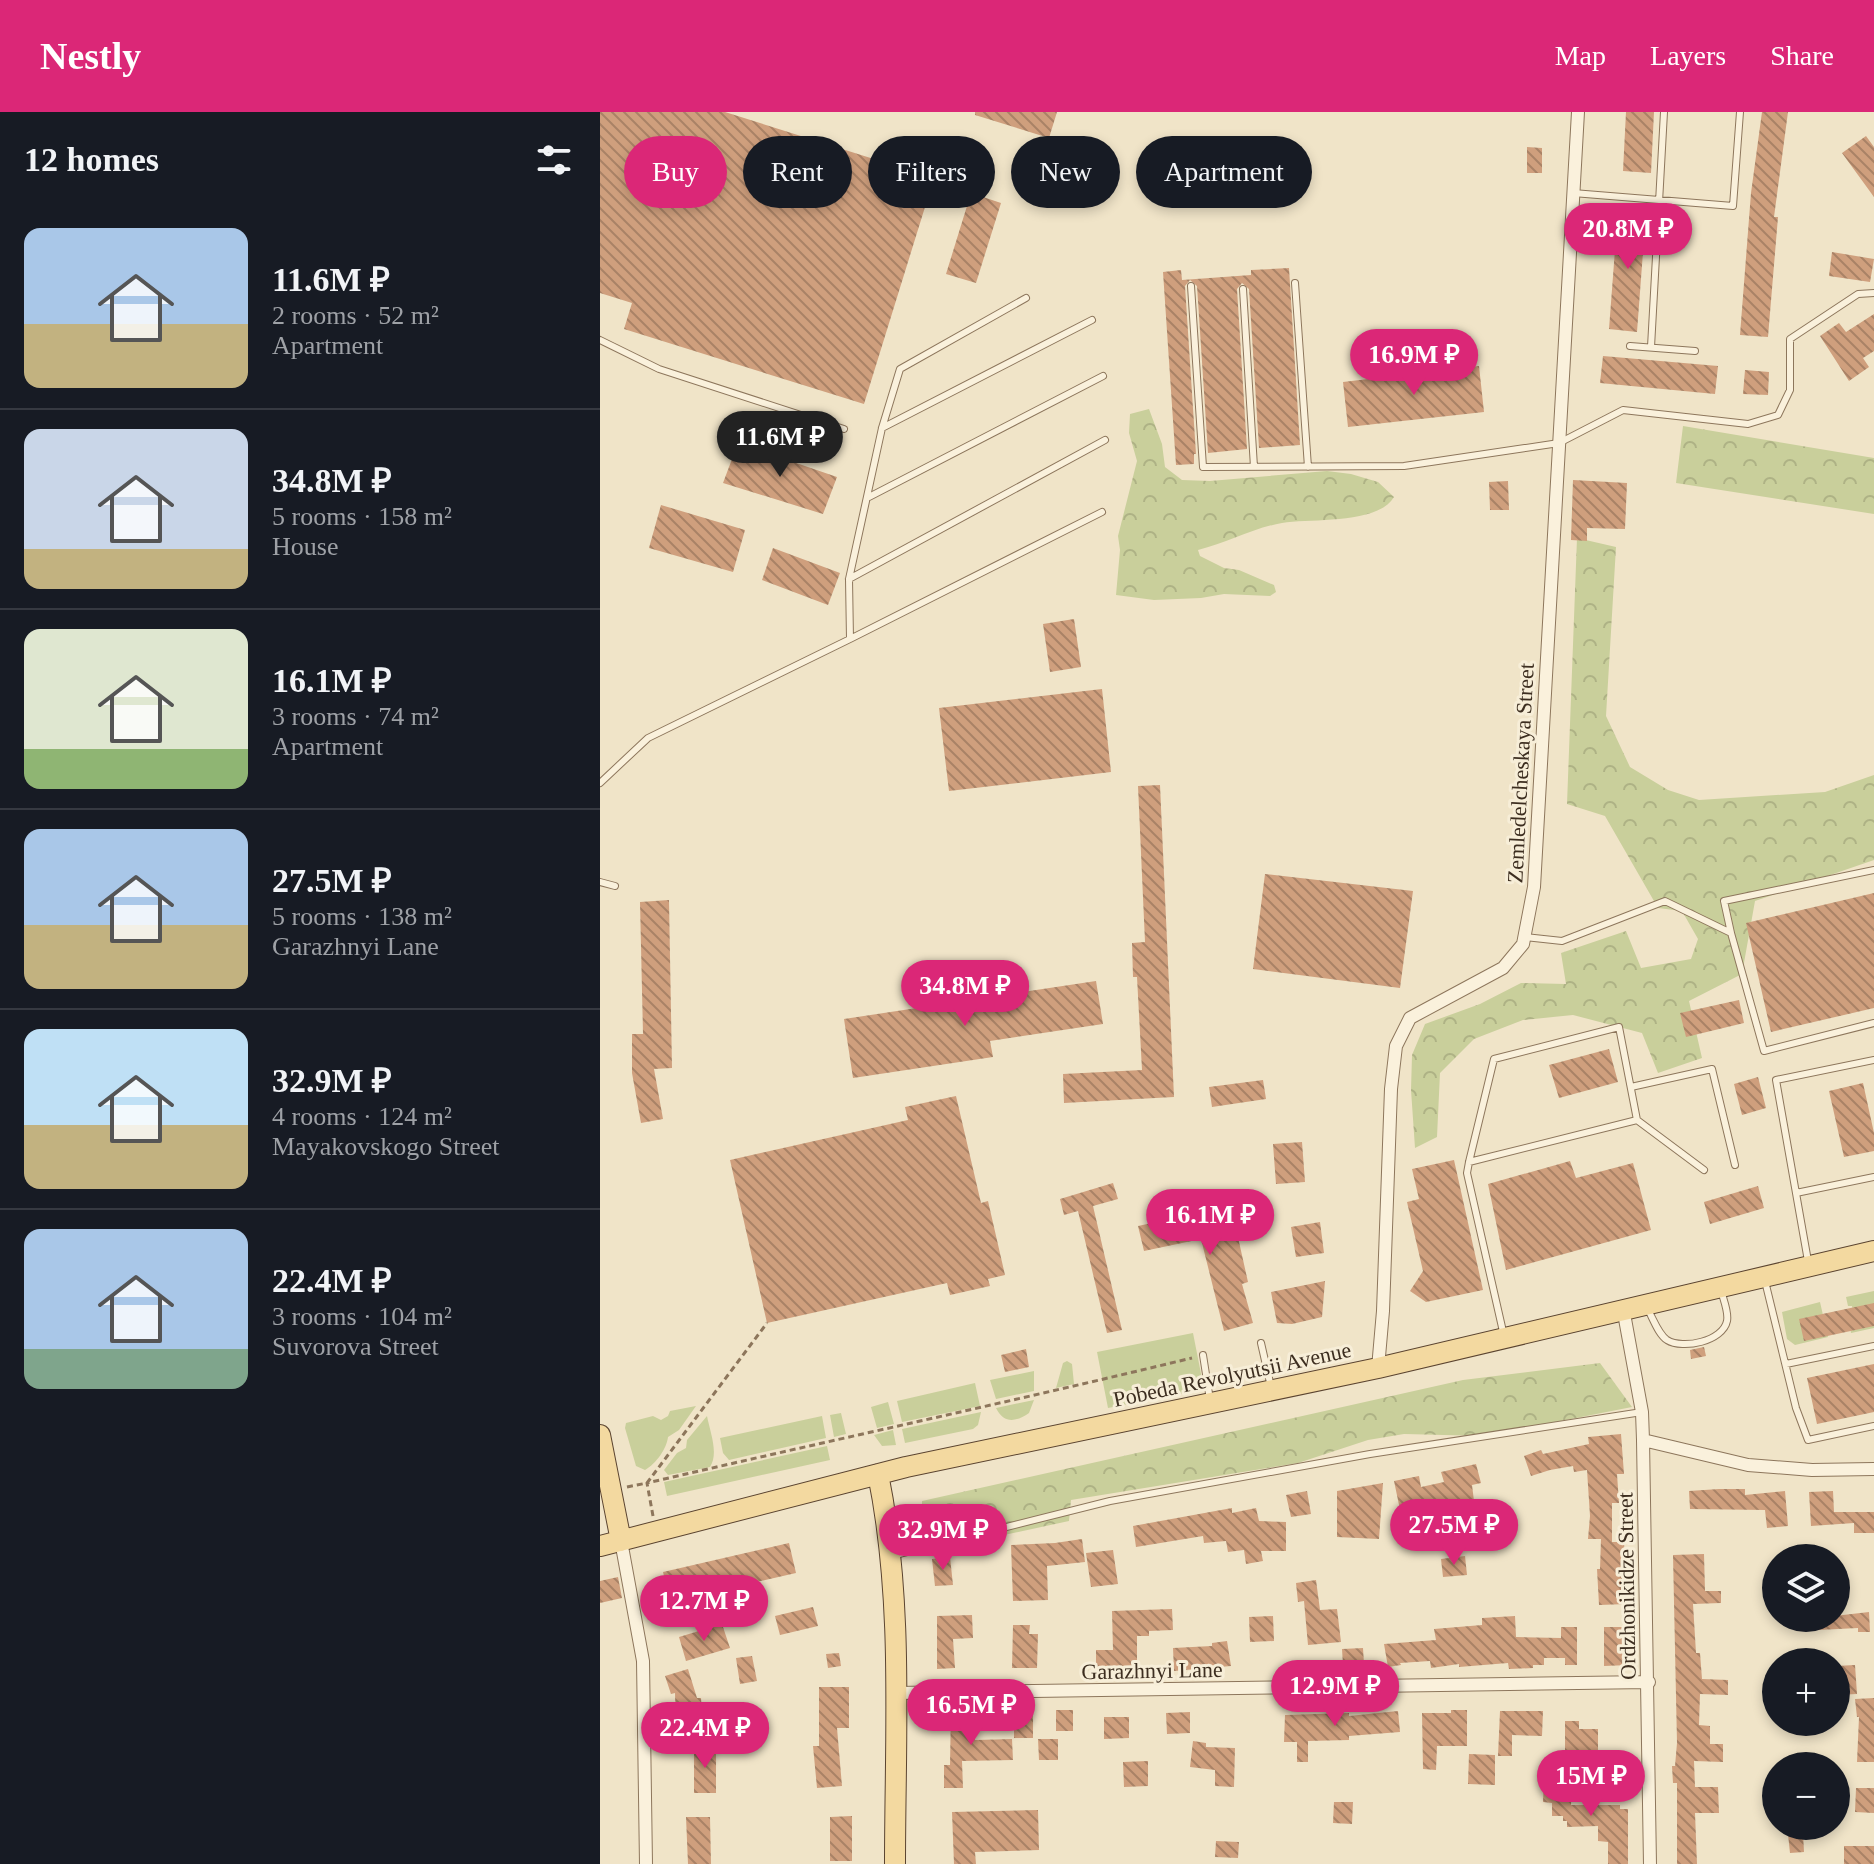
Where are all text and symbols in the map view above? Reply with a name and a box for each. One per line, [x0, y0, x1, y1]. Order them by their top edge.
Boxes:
text: Nestly [40, 35, 141, 77]
text: Map [1555, 40, 1606, 71]
text: Layers [1650, 40, 1726, 71]
text: Share [1770, 40, 1834, 71]
chip: Buy [624, 136, 727, 208]
chip: Rent [743, 136, 852, 208]
chip: Filters [868, 136, 995, 208]
chip: New [1011, 136, 1120, 208]
chip: Apartment [1136, 136, 1312, 208]
icon: filters [532, 138, 576, 182]
text: 12 homes [24, 141, 159, 178]
pin: 20.8M ₽ [1554, 203, 1702, 271]
text: 20.8M ₽ [1582, 214, 1674, 243]
icon: home [88, 260, 184, 356]
text: 11.6M ₽ [272, 261, 390, 298]
text: 2 rooms · 52 m² [272, 301, 439, 330]
pin: 16.9M ₽ [1340, 329, 1488, 397]
text: Apartment [272, 331, 383, 360]
text: 16.9M ₽ [1368, 340, 1460, 369]
pin: 11.6M ₽ [706, 411, 854, 479]
text: 11.6M ₽ [735, 422, 825, 451]
icon: home [88, 461, 184, 557]
text: 34.8M ₽ [272, 462, 392, 499]
text: 5 rooms · 158 m² [272, 502, 452, 531]
text: House [272, 532, 338, 561]
icon: home [88, 661, 184, 757]
text: 16.1M ₽ [272, 662, 392, 699]
street label: Zemledelcheskaya Street [1502, 662, 1539, 884]
text: 3 rooms · 74 m² [272, 702, 439, 731]
text: Apartment [272, 732, 383, 761]
icon: home [88, 861, 184, 957]
text: 27.5M ₽ [272, 862, 392, 899]
text: 5 rooms · 138 m² [272, 902, 452, 931]
text: Garazhnyi Lane [272, 932, 439, 961]
pin: 34.8M ₽ [891, 960, 1039, 1028]
text: 34.8M ₽ [919, 971, 1011, 1000]
icon: home [88, 1061, 184, 1157]
text: 32.9M ₽ [272, 1062, 392, 1099]
text: 4 rooms · 124 m² [272, 1102, 452, 1131]
text: Mayakovskogo Street [272, 1132, 499, 1161]
pin: 16.1M ₽ [1136, 1189, 1284, 1257]
text: 16.1M ₽ [1164, 1200, 1256, 1229]
icon: home [88, 1261, 184, 1357]
text: 22.4M ₽ [272, 1262, 392, 1299]
text: 3 rooms · 104 m² [272, 1302, 452, 1331]
text: Suvorova Street [272, 1332, 439, 1361]
street label: Pobeda Revolyutsii Avenue [1111, 1337, 1353, 1412]
street label: Ordzhonikidze Street [1612, 1492, 1641, 1680]
pin: 27.5M ₽ [1380, 1499, 1528, 1567]
pin: 32.9M ₽ [869, 1504, 1017, 1572]
text: 27.5M ₽ [1408, 1510, 1500, 1539]
text: 32.9M ₽ [897, 1515, 989, 1544]
map controls [1762, 1544, 1850, 1840]
button: layers [1762, 1544, 1850, 1632]
pin: 12.7M ₽ [630, 1575, 778, 1643]
text: 12.7M ₽ [658, 1586, 750, 1615]
button: + [1762, 1648, 1850, 1736]
street label: Garazhnyi Lane [1081, 1657, 1223, 1684]
pin: 12.9M ₽ [1261, 1660, 1409, 1728]
text: 12.9M ₽ [1289, 1671, 1381, 1700]
pin: 16.5M ₽ [897, 1679, 1045, 1747]
text: 16.5M ₽ [925, 1690, 1017, 1719]
pin: 22.4M ₽ [631, 1702, 779, 1770]
text: 22.4M ₽ [659, 1713, 751, 1742]
pin: 15M ₽ [1535, 1750, 1647, 1818]
button: − [1762, 1752, 1850, 1840]
text: 15M ₽ [1555, 1761, 1627, 1790]

